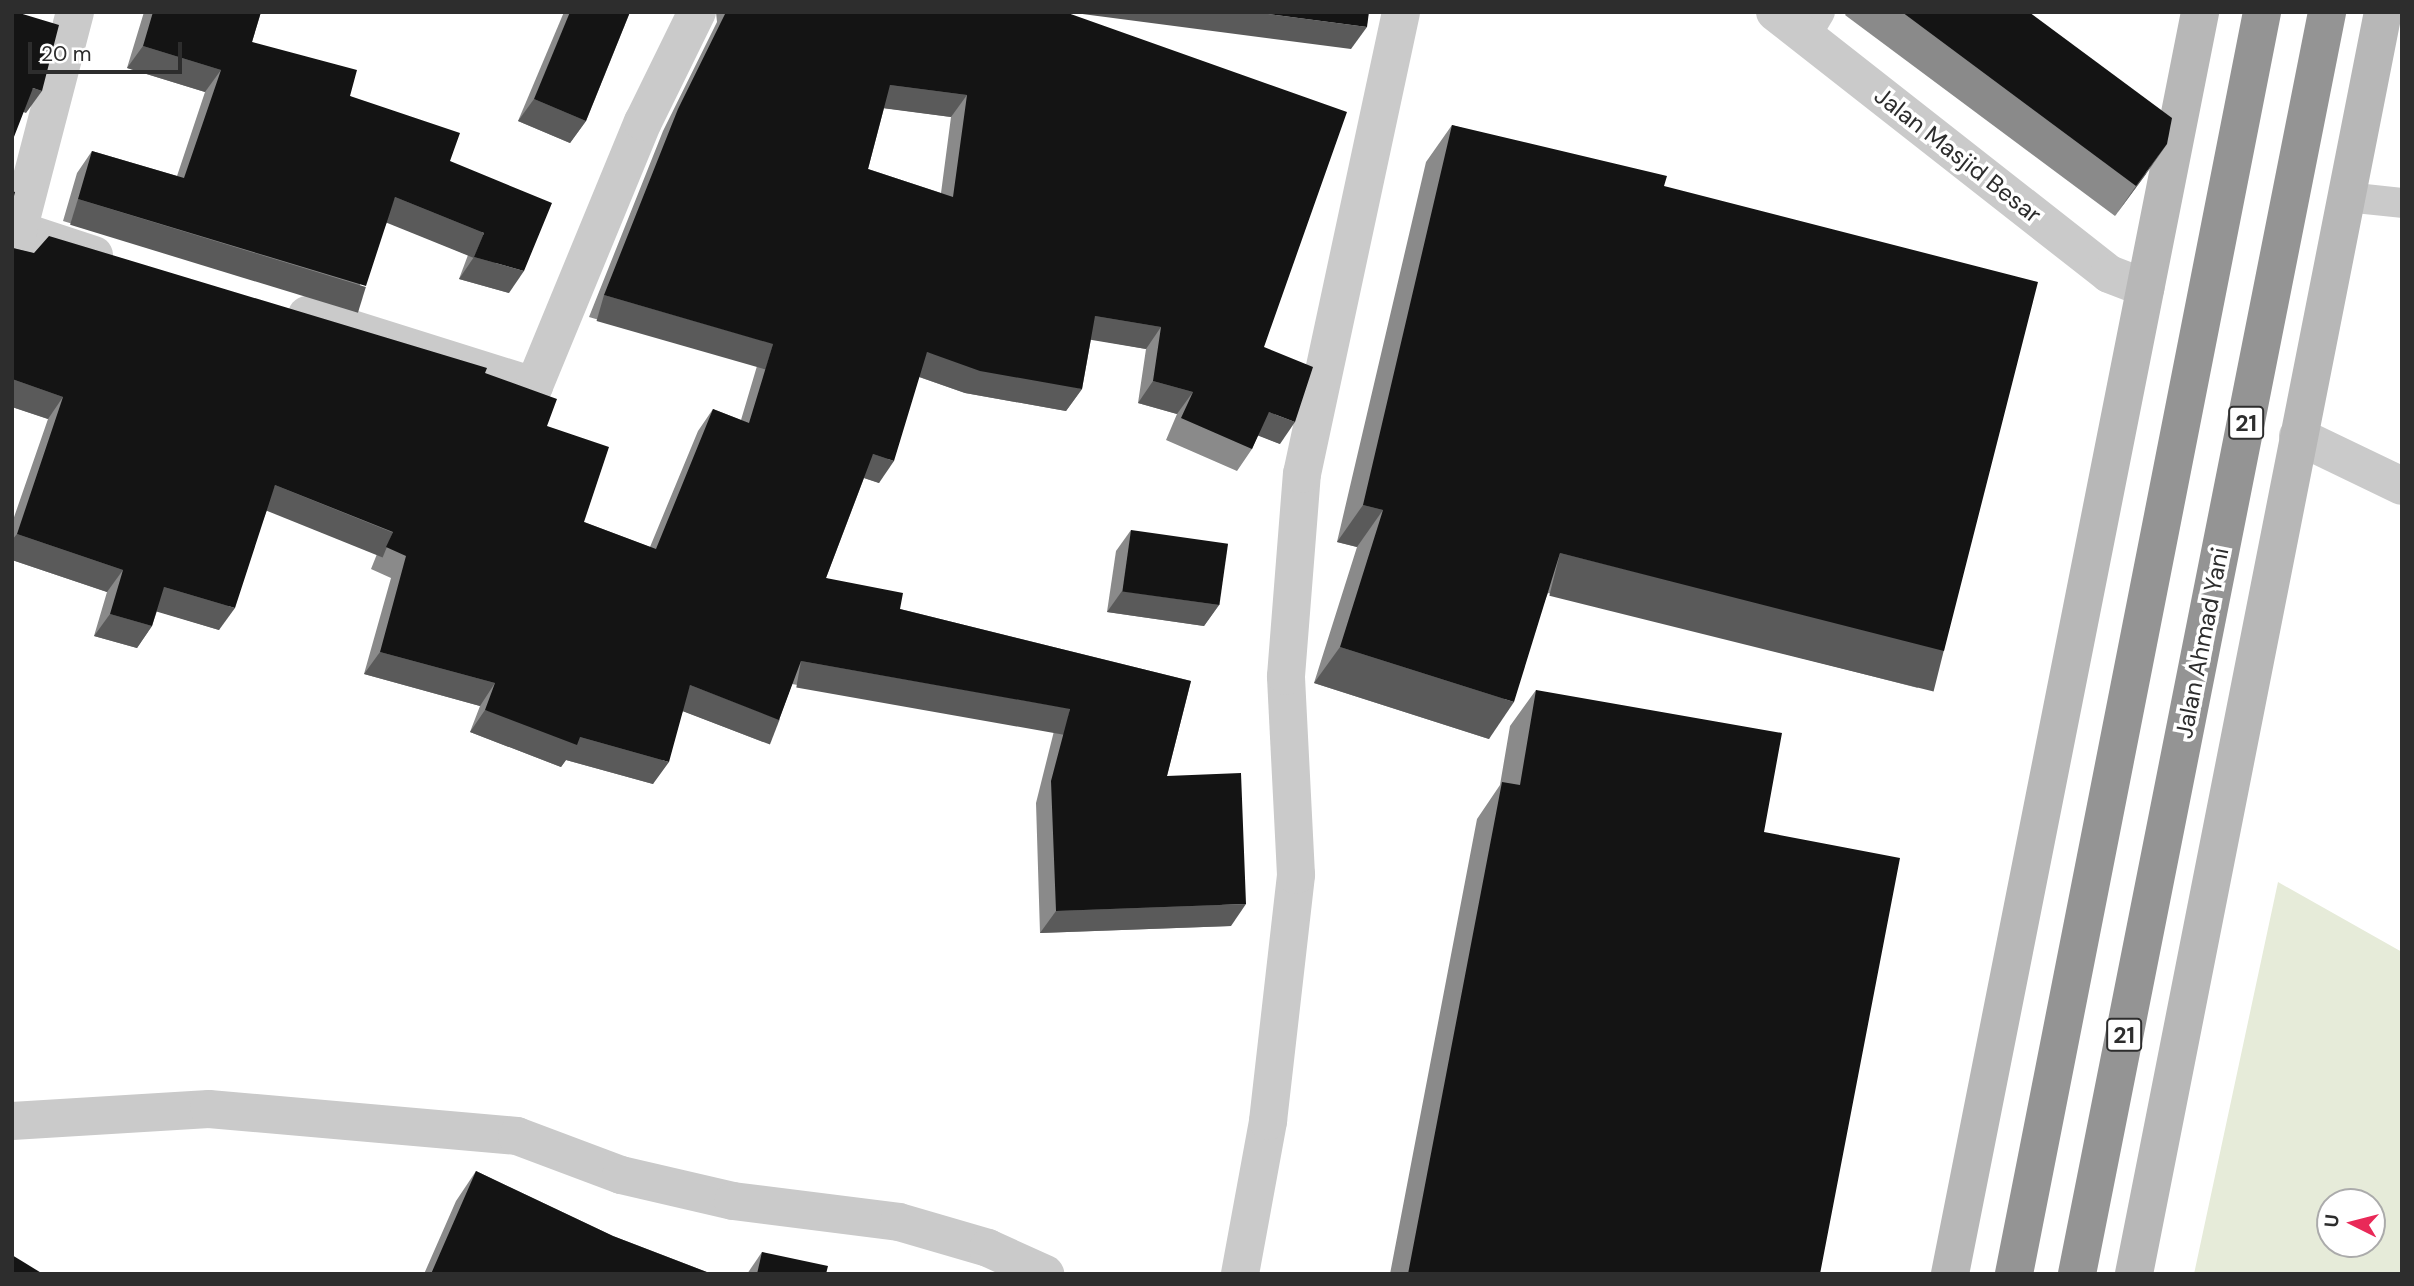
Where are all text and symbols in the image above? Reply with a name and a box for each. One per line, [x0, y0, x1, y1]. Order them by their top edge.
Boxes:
scale bar [32, 28, 186, 72]
text: 20 m [41, 40, 92, 68]
street label: Jalan Masjid Besar [1869, 81, 2047, 229]
road number: 21 [2227, 404, 2265, 442]
street label: Jalan Ahmad Yani [2169, 545, 2235, 741]
road number: 21 [2105, 1016, 2143, 1054]
north arrow [2316, 1188, 2386, 1258]
text: U [2318, 1213, 2345, 1229]

